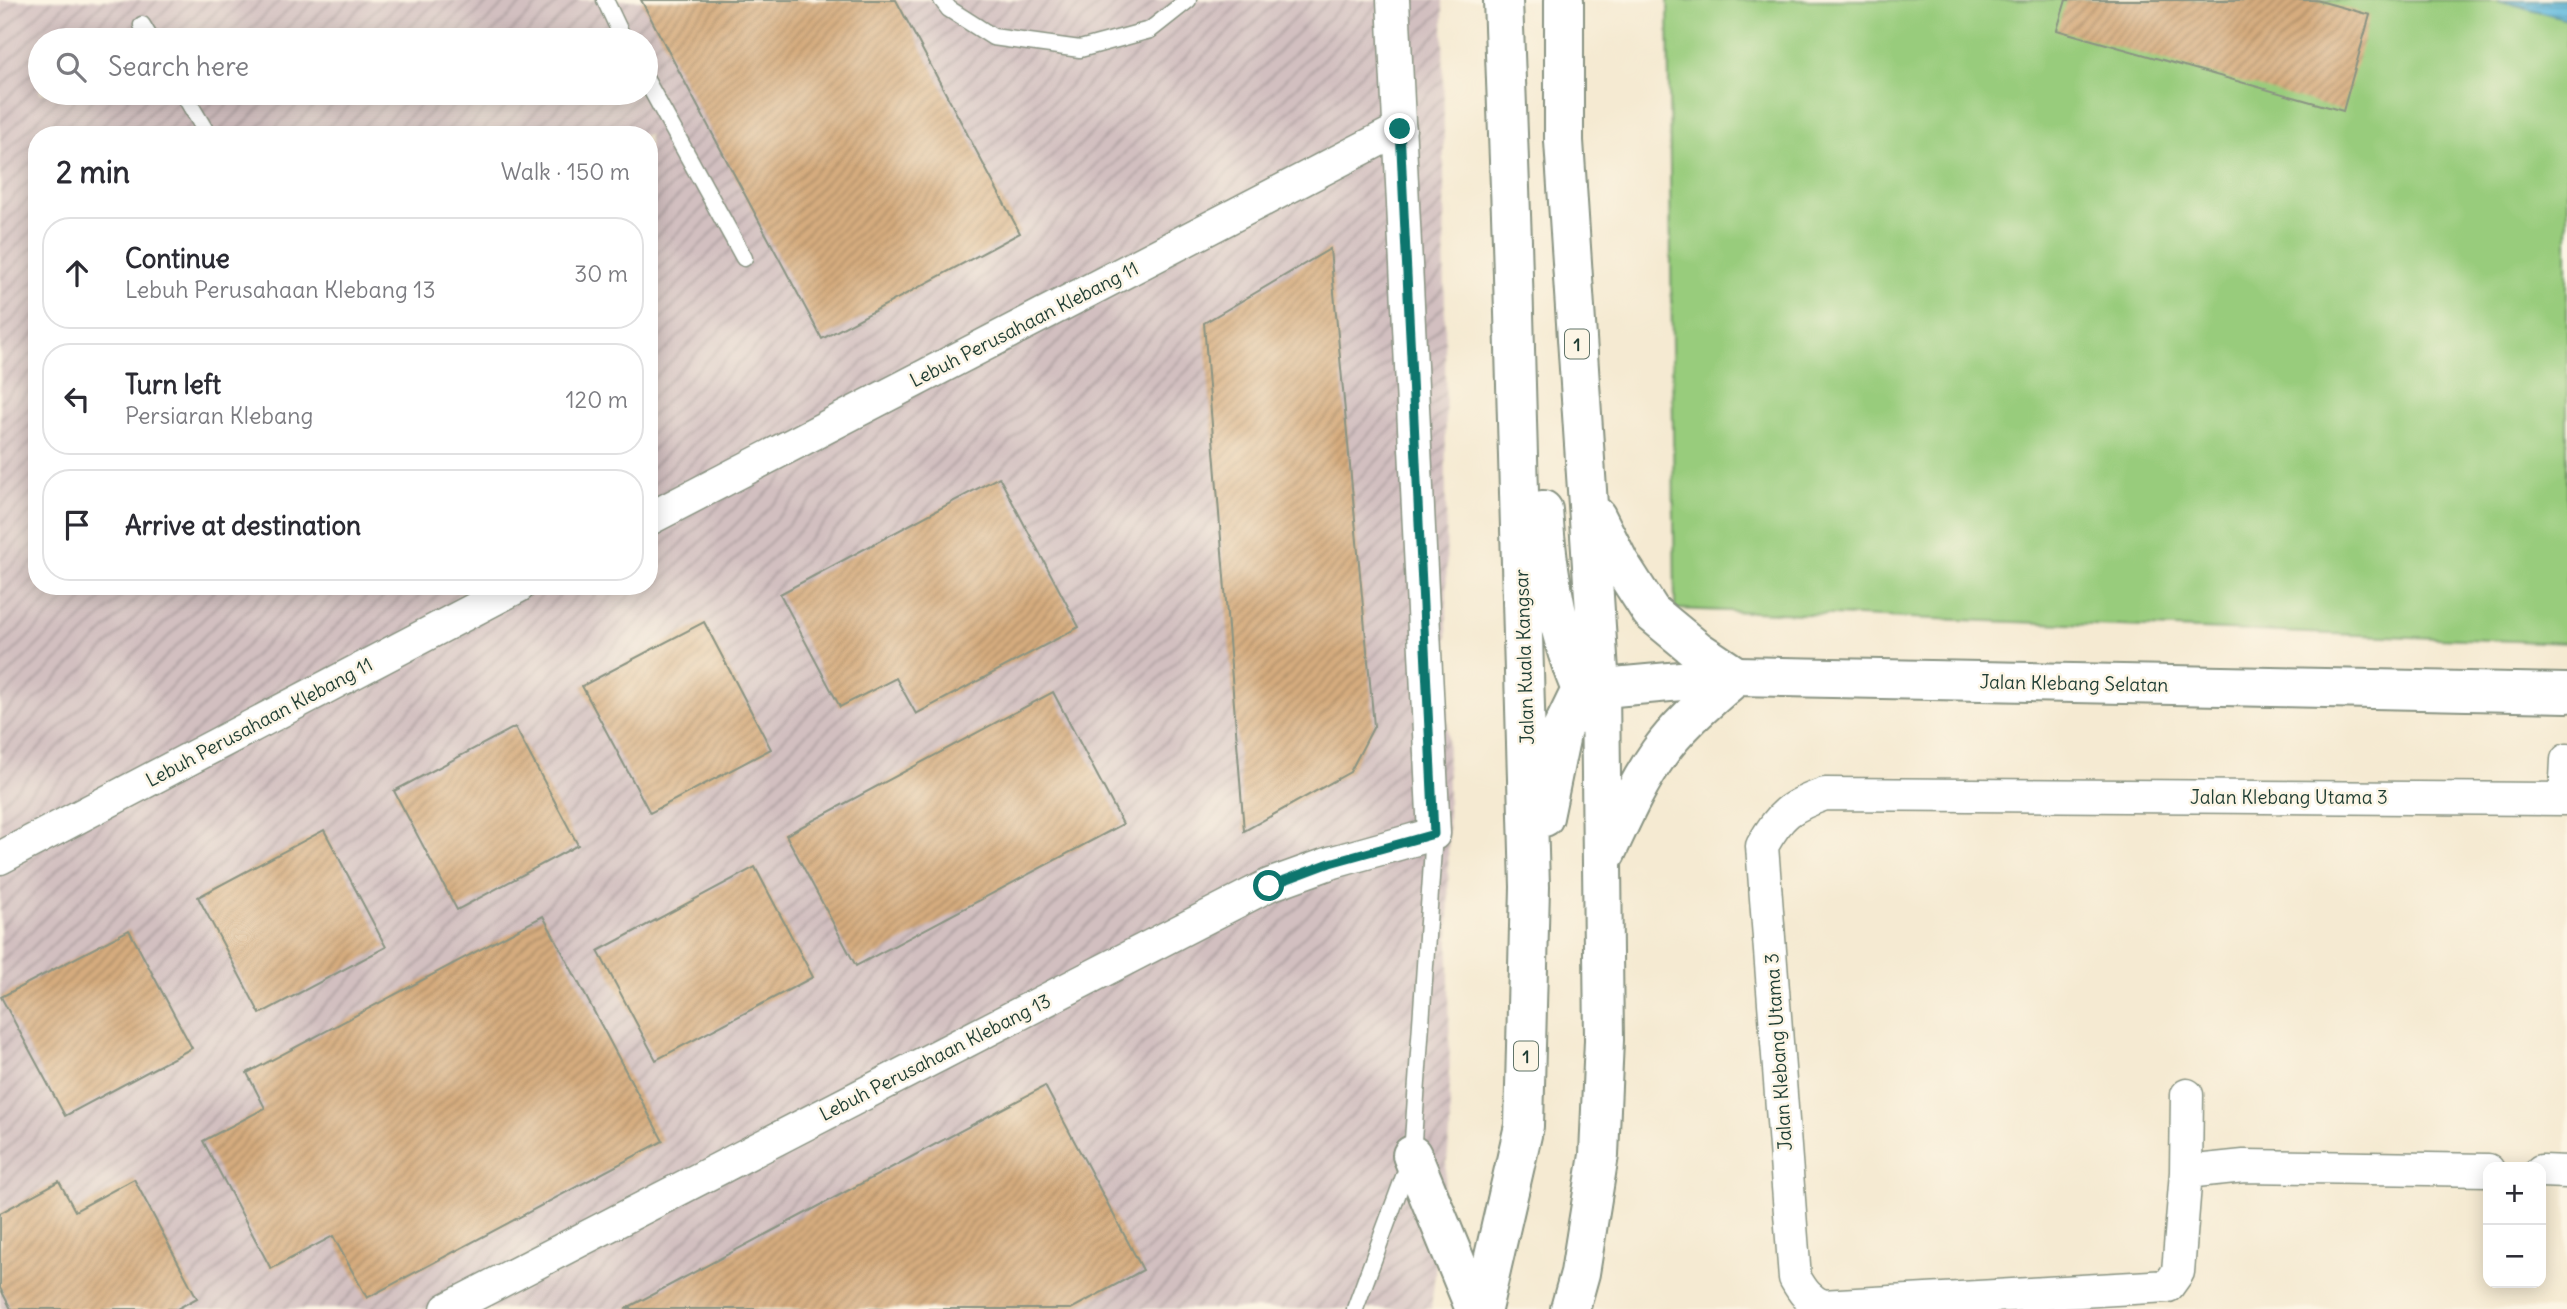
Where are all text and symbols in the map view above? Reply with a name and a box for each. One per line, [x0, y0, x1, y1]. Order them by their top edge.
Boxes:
search box [28, 28, 658, 105]
icon: search [52, 48, 90, 86]
text: Search here [108, 50, 249, 83]
route end [1384, 113, 1415, 144]
text: 2 min [56, 153, 130, 191]
text: Walk · 150 m [501, 157, 630, 186]
text: Continue [125, 242, 230, 275]
icon: ahead [58, 254, 96, 292]
street label: Lebuh Perusahaan Klebang 11 [906, 256, 1142, 392]
text: 30 m [574, 259, 628, 288]
text: Lebuh Perusahaan Klebang 13 [125, 275, 435, 304]
road number: 1 [1565, 330, 1589, 358]
text: Turn left [125, 368, 221, 401]
icon: left [58, 380, 96, 418]
text: 120 m [565, 385, 628, 414]
text: Persiaran Klebang [125, 401, 313, 430]
icon: arrive [58, 506, 96, 544]
text: Arrive at destination [125, 509, 361, 542]
street label: Jalan Kuala Kangsar [1509, 569, 1539, 745]
street label: Lebuh Perusahaan Klebang 11 [142, 652, 376, 792]
street label: Jalan Klebang Selatan [1979, 669, 2169, 697]
street label: Jalan Klebang Utama 3 [2190, 785, 2388, 809]
route start [1253, 870, 1284, 901]
street label: Jalan Klebang Utama 3 [1759, 952, 1797, 1152]
street label: Lebuh Perusahaan Klebang 13 [815, 988, 1055, 1126]
road number: 1 [1514, 1042, 1538, 1070]
map controls [2483, 1162, 2546, 1288]
button: + [2483, 1162, 2546, 1225]
button: − [2483, 1225, 2546, 1288]

